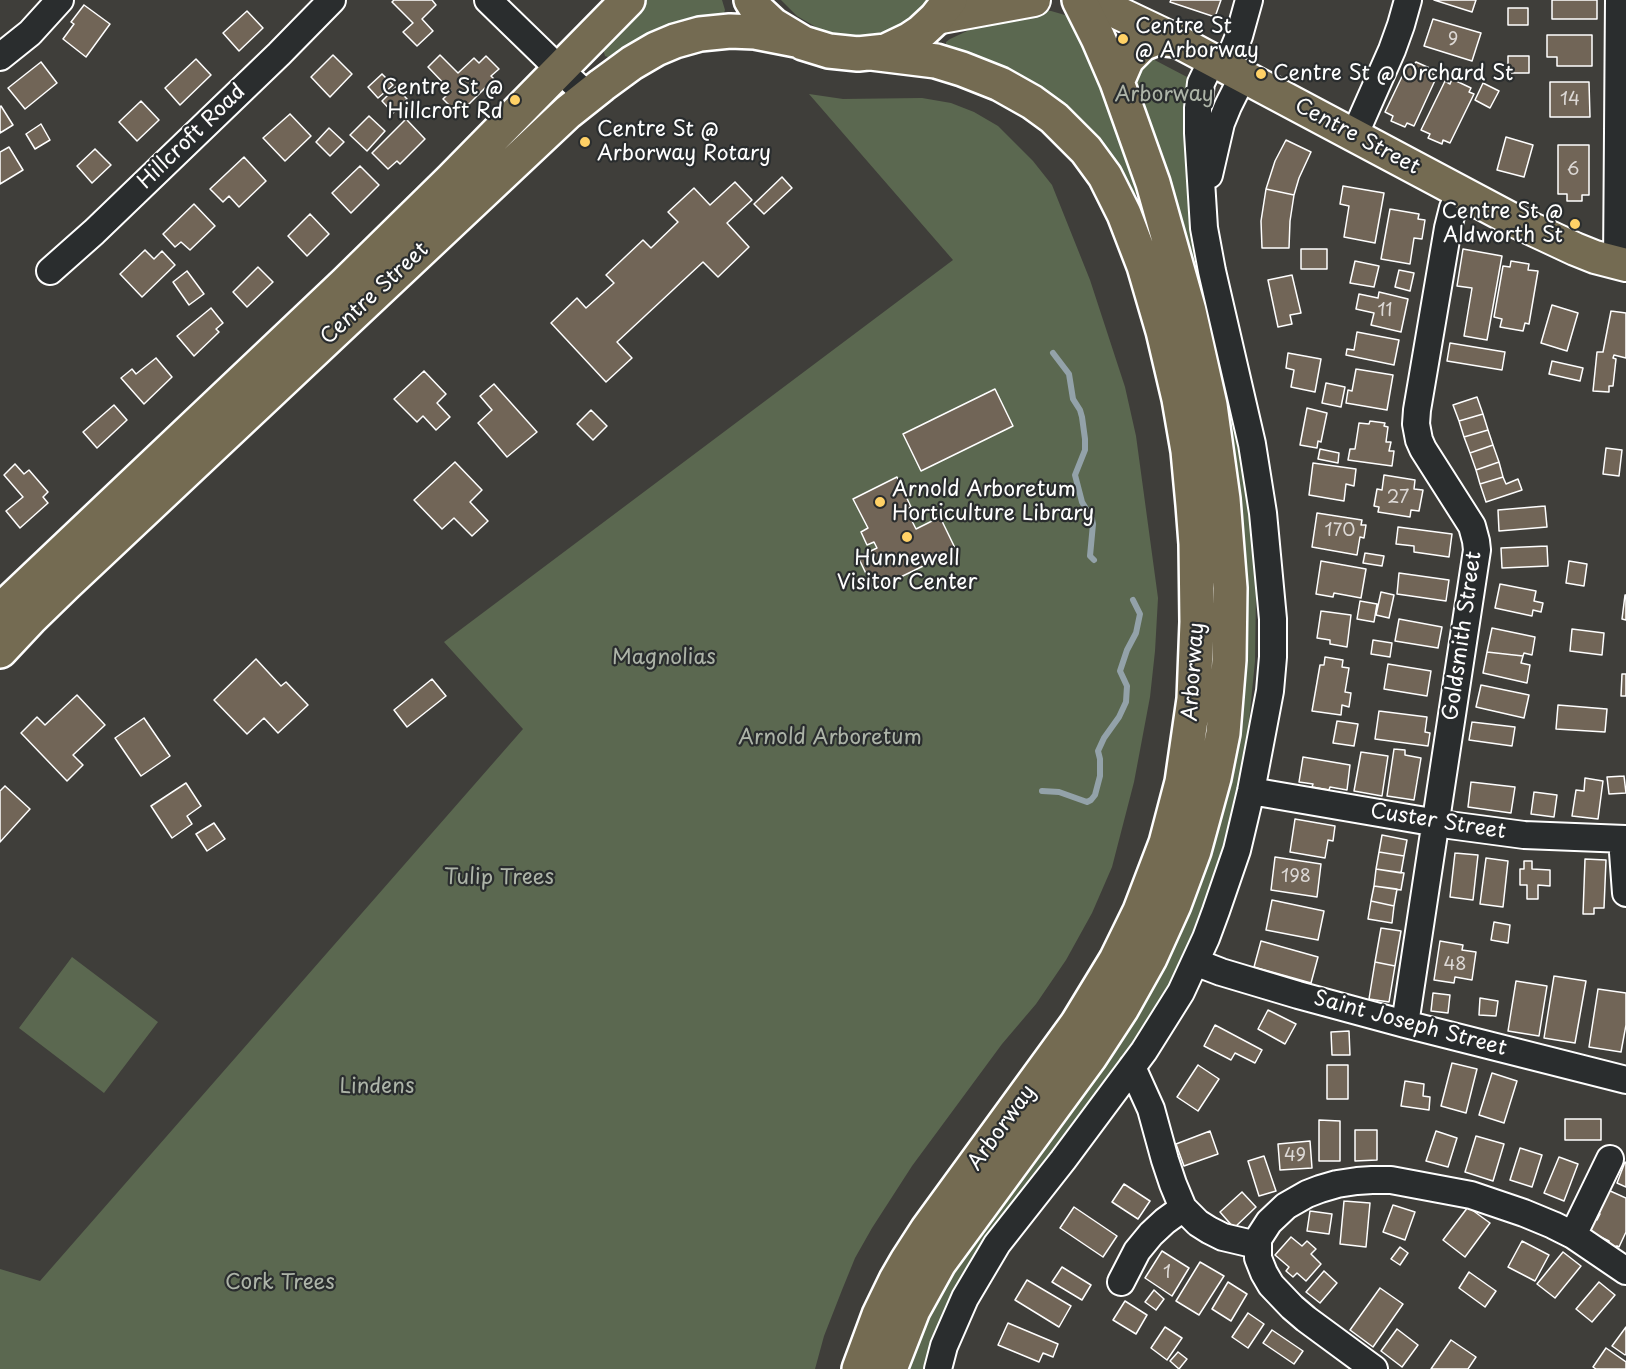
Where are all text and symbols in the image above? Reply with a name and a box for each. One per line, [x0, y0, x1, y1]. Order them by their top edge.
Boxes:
place label: Centre St @ Arborway [1135, 14, 1259, 64]
house number: 9 [1448, 29, 1458, 51]
marker: Centre St @ Arborway [1116, 32, 1130, 46]
place label: Centre St @ Orchard St [1273, 61, 1513, 87]
marker: Centre St @ Orchard St [1254, 67, 1268, 81]
place label: Centre St @ Hillcroft Rd [381, 75, 503, 125]
street label: Hillcroft Road [133, 79, 251, 195]
park label: Arborway [1114, 82, 1214, 108]
house number: 14 [1560, 89, 1580, 111]
marker: Centre St @ Hillcroft Rd [508, 93, 522, 107]
street label: Centre Street [1290, 93, 1424, 181]
place label: Centre St @ Arborway Rotary [597, 117, 771, 167]
marker: Centre St @ Arborway Rotary [578, 135, 592, 149]
house number: 6 [1567, 159, 1579, 181]
place label: Centre St @ Aldworth St [1441, 199, 1563, 249]
marker: Centre St @ Aldworth St [1568, 217, 1582, 231]
street label: Centre Street [316, 238, 434, 350]
house number: 11 [1377, 300, 1393, 322]
place label: Arnold Arboretum Horticulture Library [892, 477, 1094, 527]
house number: 27 [1387, 487, 1409, 509]
marker: Arnold Arboretum Horticulture Library [873, 495, 887, 509]
house number: 170 [1325, 520, 1355, 542]
marker: Hunnewell Visitor Center [900, 530, 914, 544]
place label: Hunnewell Visitor Center [837, 546, 977, 596]
street label: Goldsmith Street [1439, 550, 1487, 722]
street label: Arborway [1178, 622, 1210, 722]
park label: Magnolias [612, 645, 716, 671]
park label: Arnold Arboretum [738, 725, 922, 751]
street label: Custer Street [1369, 799, 1507, 845]
park label: Tulip Trees [444, 865, 554, 891]
house number: 198 [1281, 866, 1311, 888]
house number: 48 [1443, 954, 1467, 976]
street label: Saint Joseph Street [1311, 986, 1509, 1062]
park label: Lindens [340, 1074, 414, 1100]
street label: Arborway [963, 1081, 1041, 1175]
house number: 49 [1284, 1145, 1306, 1167]
house number: 1 [1163, 1262, 1171, 1284]
park label: Cork Trees [225, 1270, 335, 1296]

